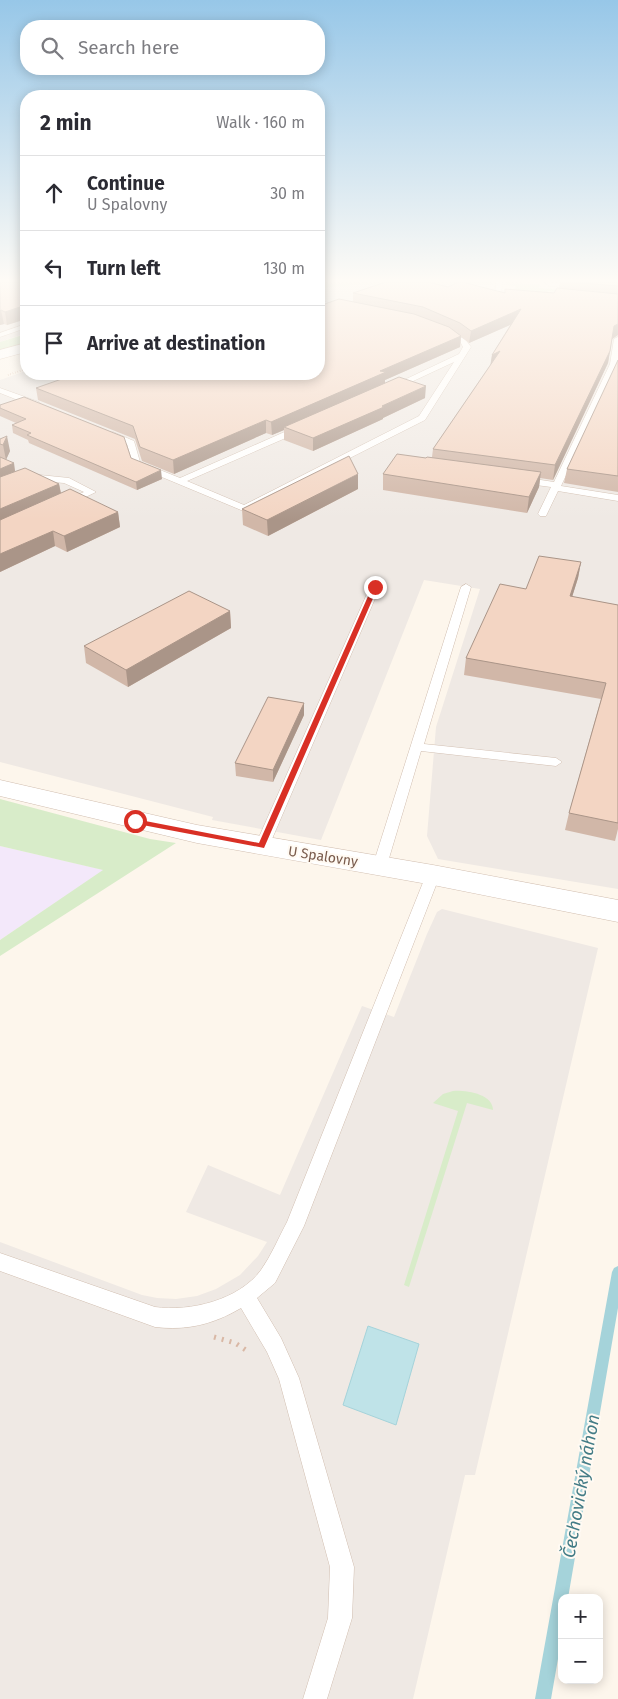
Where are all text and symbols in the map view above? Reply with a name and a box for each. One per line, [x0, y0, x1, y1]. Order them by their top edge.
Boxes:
search box [20, 20, 325, 75]
icon: search [38, 34, 66, 62]
text: Search here [78, 36, 179, 59]
text: 2 min [40, 110, 92, 136]
text: Walk · 160 m [216, 113, 305, 132]
text: Continue [87, 172, 165, 195]
icon: ahead [40, 179, 68, 207]
text: 30 m [270, 184, 305, 203]
text: U Spalovny [87, 195, 167, 214]
icon: left [40, 254, 68, 282]
text: Turn left [87, 257, 161, 280]
text: 130 m [263, 259, 305, 278]
icon: arrive [40, 329, 68, 357]
text: Arrive at destination [87, 332, 266, 355]
route end [364, 576, 387, 599]
route start [124, 810, 147, 833]
street label: U Spalovny [287, 843, 359, 870]
water label: Čechovický náhon [558, 1412, 604, 1560]
map controls [558, 1594, 603, 1684]
button: + [558, 1594, 603, 1639]
button: − [558, 1639, 603, 1684]

